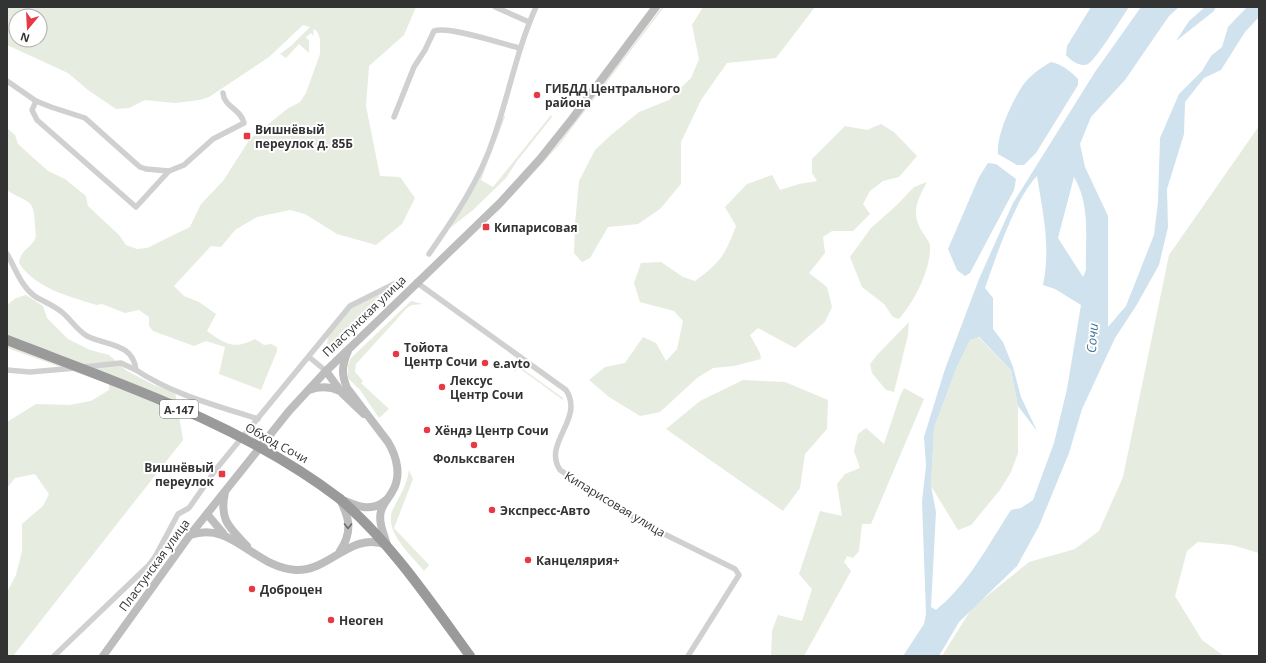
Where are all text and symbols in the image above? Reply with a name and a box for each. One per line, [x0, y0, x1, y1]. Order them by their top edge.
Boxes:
north arrow [8, 8, 48, 48]
text: N [18, 29, 31, 47]
place label: ГИБДД Центрального района [545, 80, 680, 111]
marker: ГИБДД Центрального района [532, 90, 542, 100]
place label: Вишнёвый переулок д. 85Б [255, 121, 353, 152]
marker: Вишнёвый переулок д. 85Б [242, 131, 252, 141]
place label: Кипарисовая [494, 219, 578, 236]
marker: Кипарисовая [481, 222, 491, 232]
street label: Пластунская улица [318, 272, 410, 360]
water label: Сочи [1082, 322, 1102, 354]
place label: Тойота Центр Сочи [404, 339, 477, 370]
marker: Тойота Центр Сочи [391, 349, 401, 359]
place label: e.avto [493, 355, 530, 372]
marker: e.avto [480, 358, 490, 368]
place label: Лексус Центр Сочи [450, 372, 523, 403]
marker: Лексус Центр Сочи [437, 382, 447, 392]
road number: А-147 [160, 400, 198, 418]
street label: Обход Сочи [242, 419, 312, 467]
place label: Хёндэ Центр Сочи [435, 422, 549, 439]
marker: Хёндэ Центр Сочи [422, 425, 432, 435]
marker: Фольксваген [469, 440, 479, 450]
place label: Фольксваген [433, 450, 515, 467]
place label: Вишнёвый переулок [144, 459, 215, 490]
street label: Кипарисовая улица [561, 467, 669, 541]
marker: Вишнёвый переулок [217, 469, 227, 479]
place label: Экспресс-Авто [500, 502, 590, 519]
marker: Экспресс-Авто [487, 505, 497, 515]
street label: Пластунская улица [115, 515, 193, 615]
one-way arrow [344, 523, 352, 529]
place label: Канцелярия+ [536, 552, 620, 569]
marker: Канцелярия+ [523, 555, 533, 565]
place label: Доброцен [260, 581, 322, 598]
marker: Доброцен [247, 584, 257, 594]
place label: Неоген [339, 612, 384, 629]
marker: Неоген [326, 615, 336, 625]

